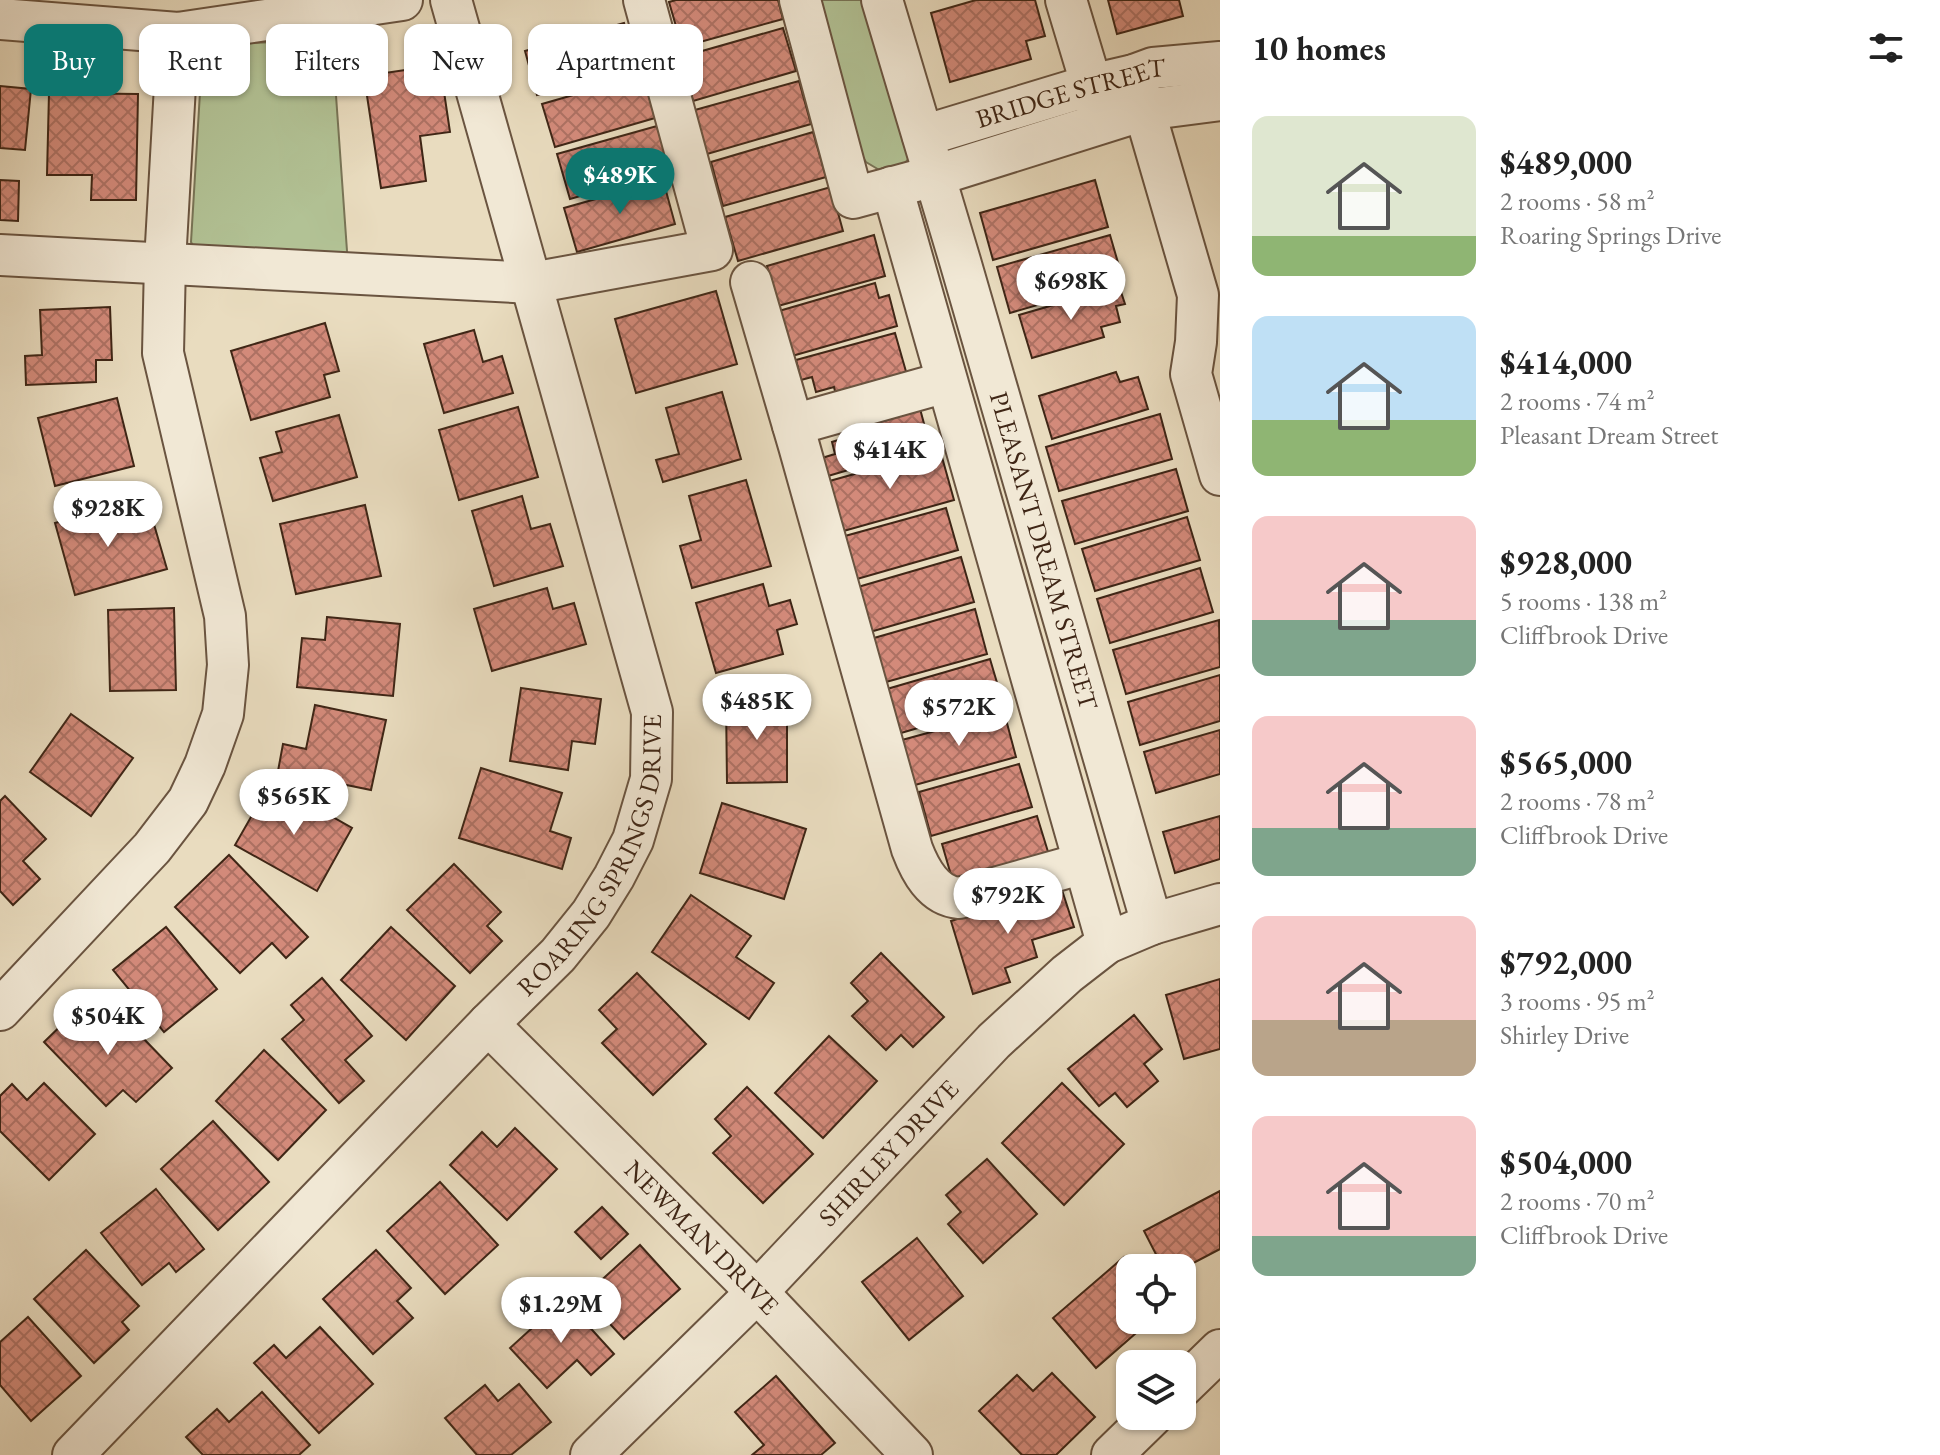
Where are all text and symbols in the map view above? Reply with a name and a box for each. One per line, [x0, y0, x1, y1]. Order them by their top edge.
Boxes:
chip: Buy [24, 24, 123, 96]
chip: Rent [139, 24, 250, 96]
chip: Filters [266, 24, 388, 96]
chip: New [404, 24, 512, 96]
chip: Apartment [528, 24, 703, 96]
text: 10 homes [1252, 26, 1386, 70]
icon: filters [1864, 26, 1908, 70]
street label: BRIDGE STREET [972, 50, 1167, 136]
text: $489,000 [1500, 140, 1632, 184]
pin: $489K [564, 148, 676, 216]
icon: home [1316, 148, 1412, 244]
text: $489K [583, 157, 657, 191]
text: 2 rooms · 58 m² [1500, 184, 1655, 218]
text: Roaring Springs Drive [1500, 218, 1721, 252]
pin: $698K [1015, 254, 1127, 322]
text: $698K [1034, 263, 1108, 297]
text: $414,000 [1500, 340, 1632, 384]
icon: home [1316, 348, 1412, 444]
text: 2 rooms · 74 m² [1500, 384, 1655, 418]
street label: PLEASANT DREAM STREET [982, 388, 1106, 714]
text: Pleasant Dream Street [1500, 418, 1718, 452]
pin: $414K [834, 423, 946, 491]
text: $414K [853, 432, 927, 466]
pin: $928K [52, 481, 164, 549]
text: $928K [71, 490, 145, 524]
text: $928,000 [1500, 540, 1632, 584]
icon: home [1316, 548, 1412, 644]
text: 5 rooms · 138 m² [1500, 584, 1667, 618]
text: Cliffbrook Drive [1500, 618, 1668, 652]
pin: $485K [701, 674, 813, 742]
pin: $572K [903, 680, 1015, 748]
text: $485K [720, 683, 794, 717]
text: $572K [922, 689, 996, 723]
street label: ROARING SPRINGS DRIVE [509, 714, 669, 1003]
text: $565,000 [1500, 740, 1632, 784]
icon: home [1316, 748, 1412, 844]
pin: $565K [238, 769, 350, 837]
text: $565K [257, 778, 331, 812]
text: 2 rooms · 78 m² [1500, 784, 1655, 818]
text: Cliffbrook Drive [1500, 818, 1668, 852]
pin: $792K [952, 868, 1064, 936]
text: $792K [971, 877, 1045, 911]
text: $792,000 [1500, 940, 1632, 984]
icon: home [1316, 948, 1412, 1044]
text: 3 rooms · 95 m² [1500, 984, 1655, 1018]
pin: $504K [52, 989, 164, 1057]
text: $504K [71, 998, 145, 1032]
text: Shirley Drive [1500, 1018, 1629, 1052]
street label: SHIRLEY DRIVE [811, 1072, 966, 1234]
text: $504,000 [1500, 1140, 1632, 1184]
icon: home [1316, 1148, 1412, 1244]
street label: NEWMAN DRIVE [617, 1153, 787, 1322]
text: 2 rooms · 70 m² [1500, 1184, 1655, 1218]
text: Cliffbrook Drive [1500, 1218, 1668, 1252]
map controls [1116, 1254, 1196, 1430]
button: locate [1116, 1254, 1196, 1334]
pin: $1.29M [496, 1277, 626, 1345]
text: $1.29M [519, 1286, 603, 1320]
button: layers [1116, 1350, 1196, 1430]

